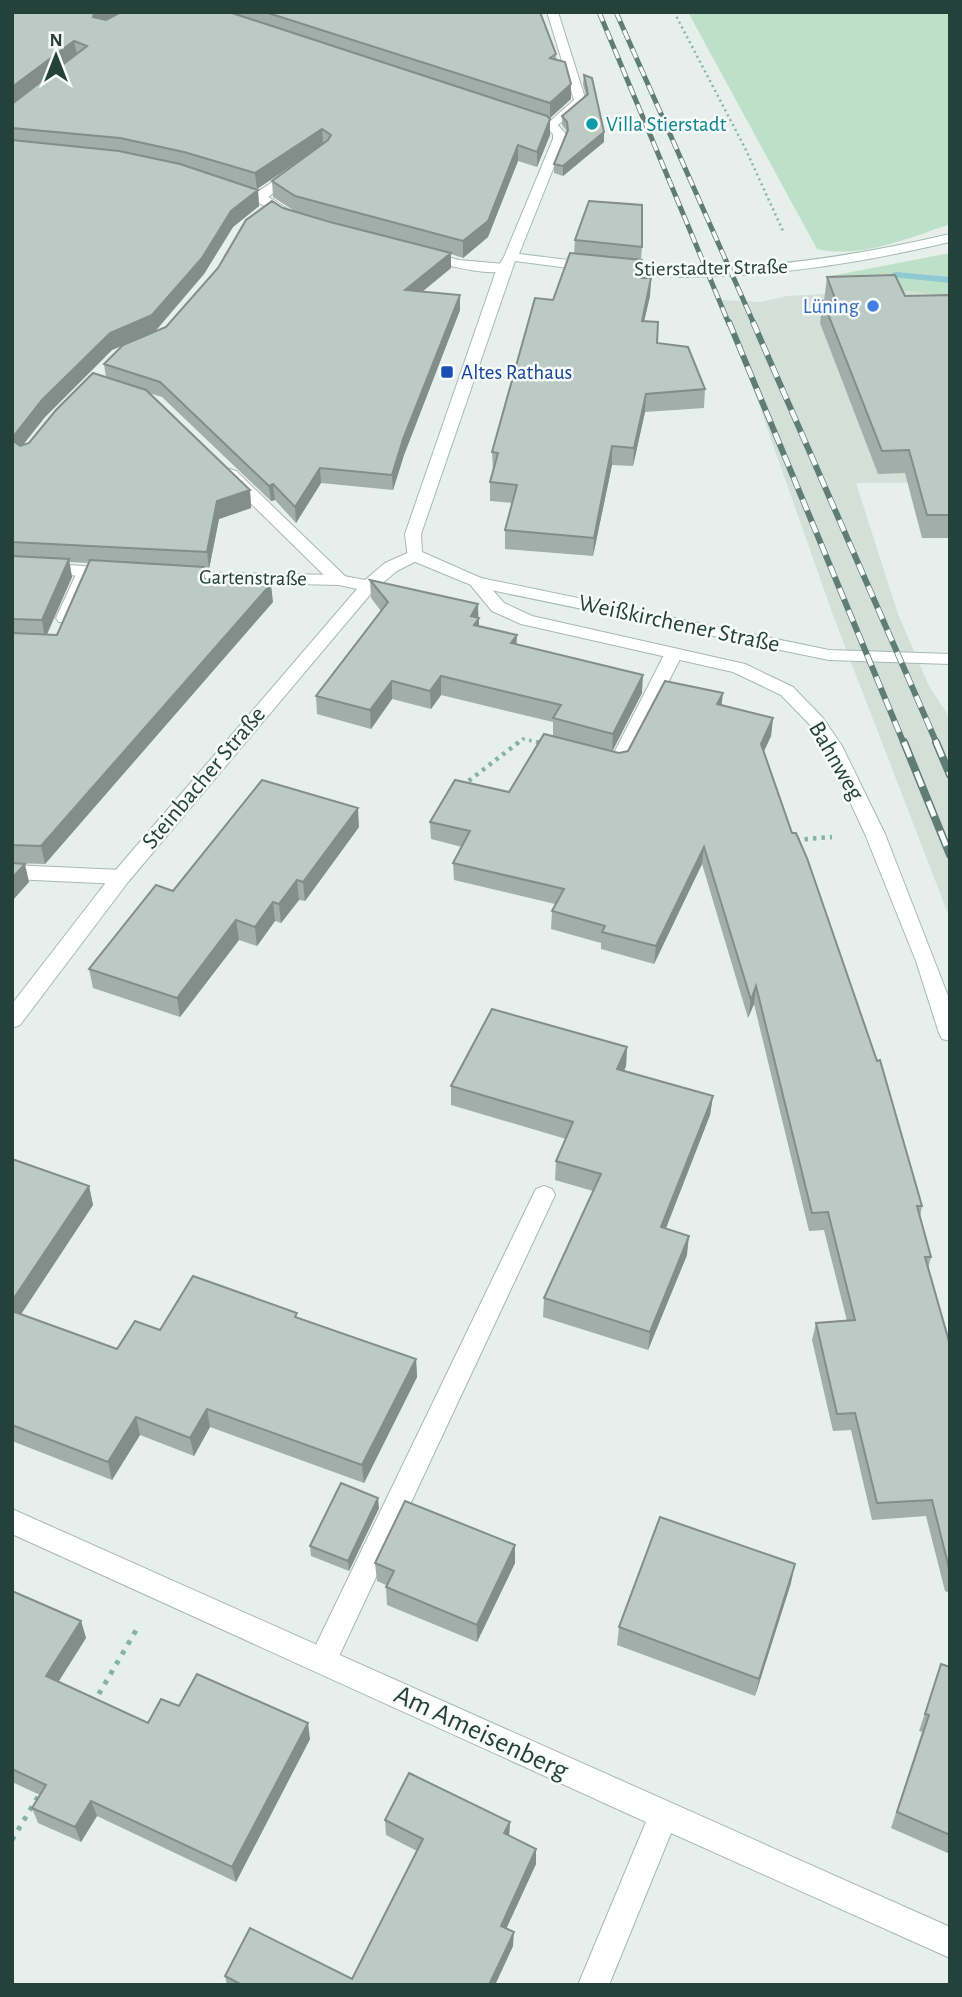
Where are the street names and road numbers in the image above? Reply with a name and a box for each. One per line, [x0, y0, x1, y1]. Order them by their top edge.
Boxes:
street label: Stierstadter Straße [634, 256, 788, 280]
street label: Gartenstraße [199, 567, 307, 589]
street label: Weißkirchener Straße [576, 591, 782, 657]
street label: Steinbacher Straße [138, 702, 270, 854]
street label: Bahnweg [804, 718, 868, 805]
street label: Am Ameisenberg [390, 1680, 573, 1786]

